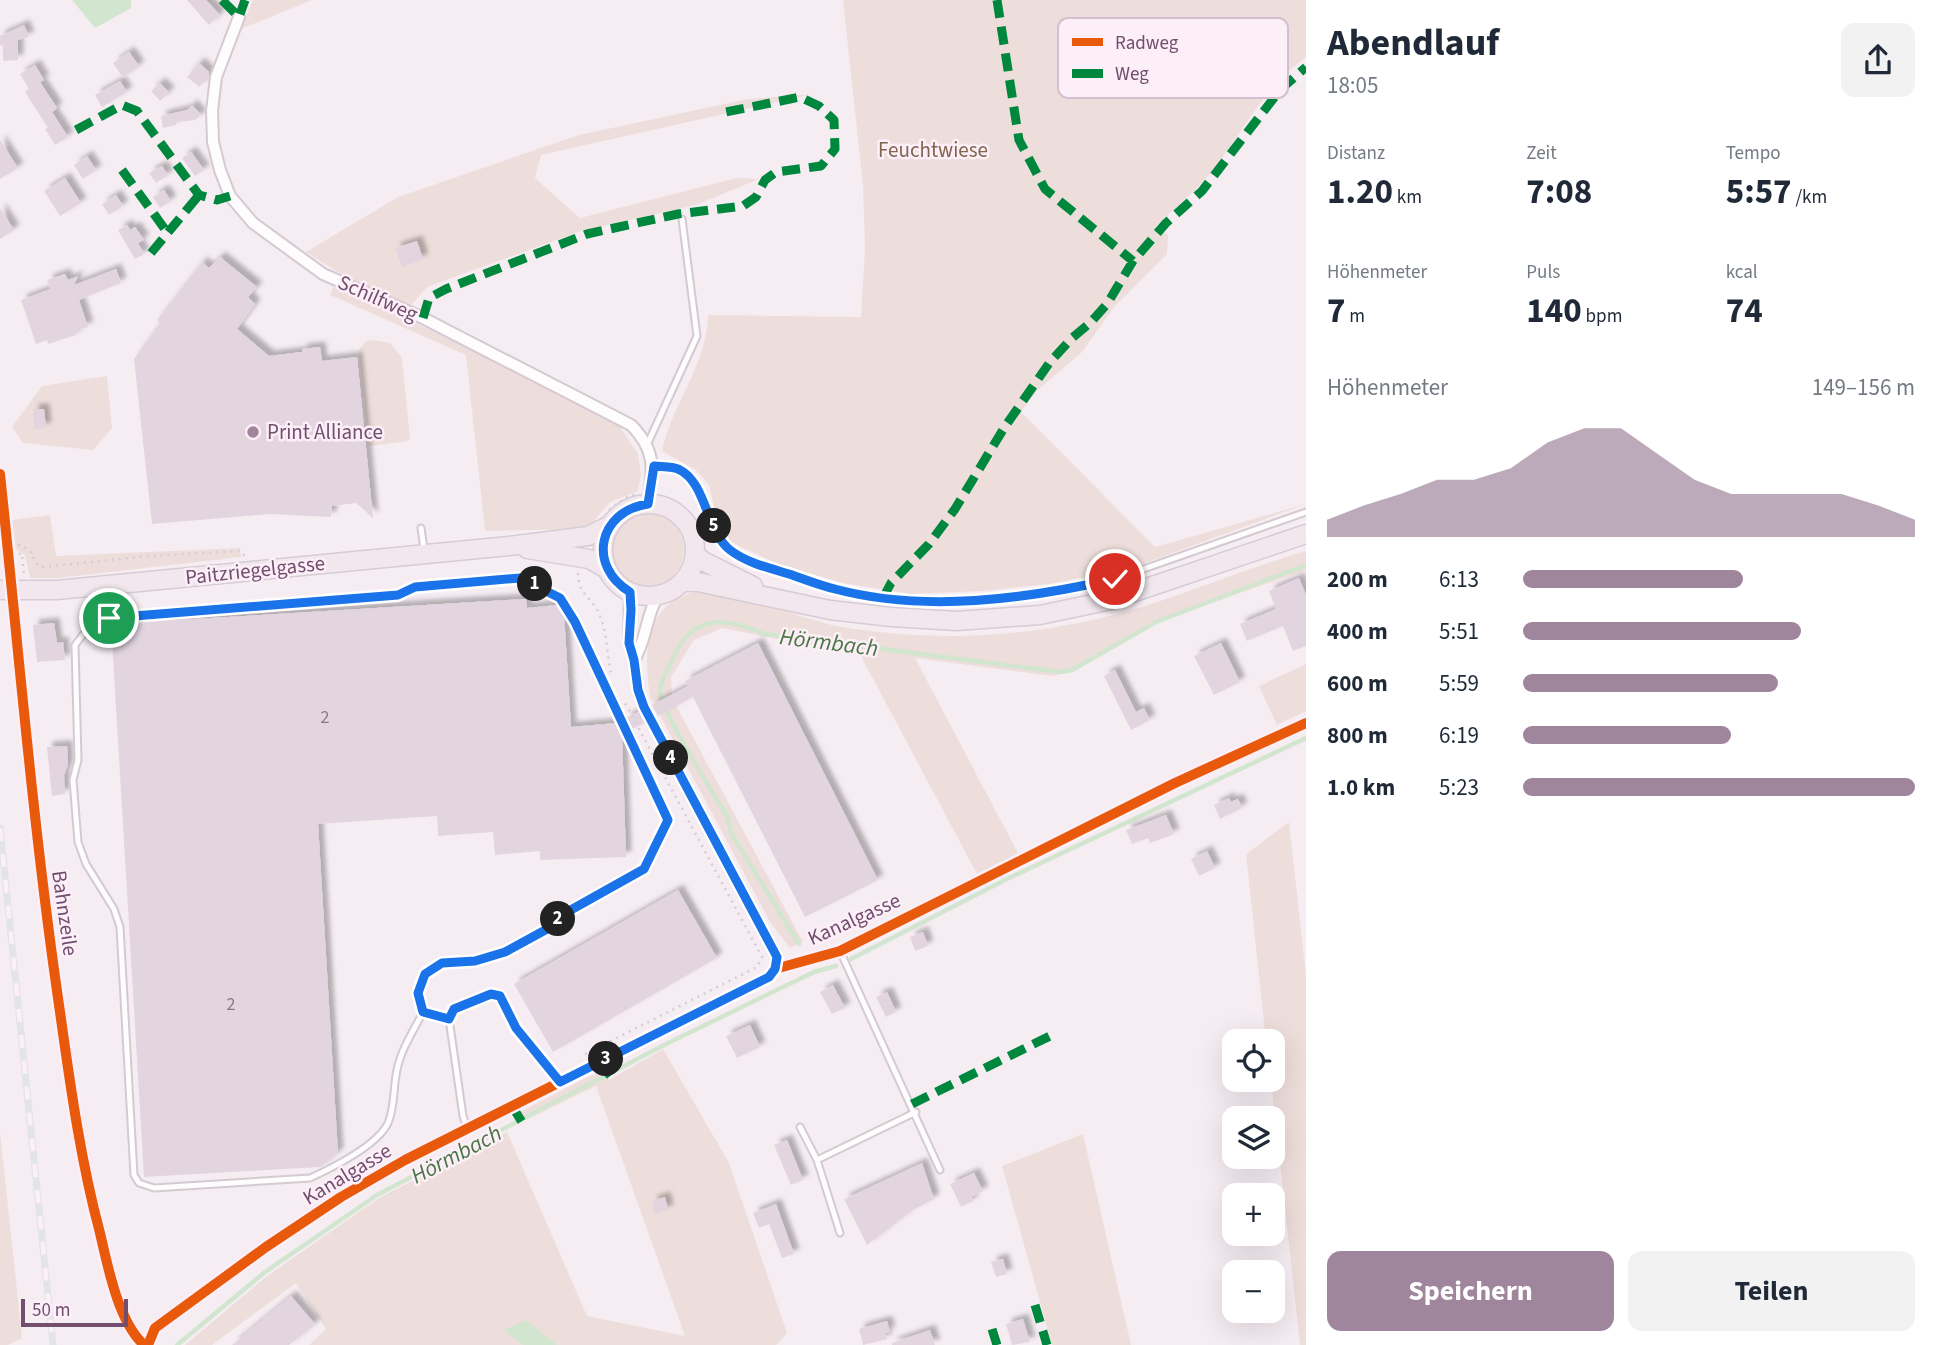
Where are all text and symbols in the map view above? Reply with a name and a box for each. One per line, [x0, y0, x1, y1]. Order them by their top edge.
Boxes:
text: Abendlauf [1327, 16, 1499, 70]
legend [1058, 18, 1288, 98]
button: share [1841, 23, 1915, 97]
text: Radweg [1115, 30, 1179, 57]
text: Weg [1115, 61, 1149, 88]
text: 18:05 [1327, 69, 1378, 102]
park label: Feuchtwiese [878, 135, 988, 165]
text: Distanz [1327, 140, 1385, 167]
text: Zeit [1526, 140, 1557, 167]
text: Tempo [1726, 140, 1781, 167]
text: 1.20 [1327, 167, 1393, 217]
text: 7:08 [1526, 167, 1592, 217]
text: 5:57 [1726, 167, 1792, 217]
text: km [1393, 184, 1422, 211]
text: /km [1792, 184, 1827, 211]
text: Höhenmeter [1327, 259, 1427, 286]
text: Puls [1526, 259, 1560, 286]
text: kcal [1726, 259, 1758, 286]
street label: Schilfweg [333, 267, 423, 329]
text: 7 [1327, 286, 1345, 336]
text: 140 [1526, 286, 1582, 336]
text: 74 [1726, 286, 1763, 336]
text: m [1345, 303, 1365, 330]
text: bpm [1582, 303, 1622, 330]
text: Höhenmeter [1327, 371, 1448, 404]
text: 149–156 m [1812, 371, 1915, 404]
place label: Print Alliance [267, 417, 383, 447]
marker: Print Alliance [245, 424, 261, 440]
pin: 5 [696, 508, 732, 544]
text: 5 [708, 512, 719, 539]
street label: Paitzriegelgasse [184, 548, 326, 592]
pin [1085, 549, 1145, 609]
icon: check [1096, 560, 1134, 598]
text: 200 m [1327, 563, 1388, 596]
text: 6:13 [1439, 563, 1479, 596]
pin: 1 [518, 566, 552, 602]
text: 1 [529, 570, 540, 597]
pin [79, 588, 139, 648]
icon: arrive [90, 599, 128, 637]
text: 400 m [1327, 615, 1388, 648]
text: 5:51 [1439, 615, 1479, 648]
water label: Hörmbach [778, 620, 880, 665]
text: 600 m [1327, 667, 1388, 700]
text: 5:59 [1439, 667, 1479, 700]
house number: 2 [321, 705, 330, 730]
text: 800 m [1327, 719, 1388, 752]
text: 6:19 [1439, 719, 1479, 752]
pin: 4 [654, 740, 688, 776]
text: 4 [665, 744, 676, 771]
text: 1.0 km [1327, 771, 1395, 804]
text: 5:23 [1439, 771, 1479, 804]
street label: Bahnzeile [44, 868, 86, 958]
street label: Kanalgasse [803, 885, 905, 953]
pin: 2 [540, 902, 576, 936]
text: 2 [552, 905, 563, 932]
house number: 2 [227, 992, 236, 1017]
map controls [1222, 1029, 1285, 1323]
button: locate [1222, 1029, 1285, 1092]
pin: 3 [588, 1042, 624, 1076]
text: 3 [600, 1045, 611, 1072]
button: layers [1222, 1106, 1285, 1169]
water label: Hörmbach [405, 1117, 508, 1192]
street label: Kanalgasse [297, 1136, 397, 1212]
button: + [1222, 1183, 1285, 1246]
button: Speichern [1327, 1251, 1614, 1331]
button: Teilen [1628, 1251, 1915, 1331]
button: − [1222, 1260, 1285, 1323]
scale bar [21, 1296, 128, 1328]
text: 50 m [32, 1297, 70, 1324]

